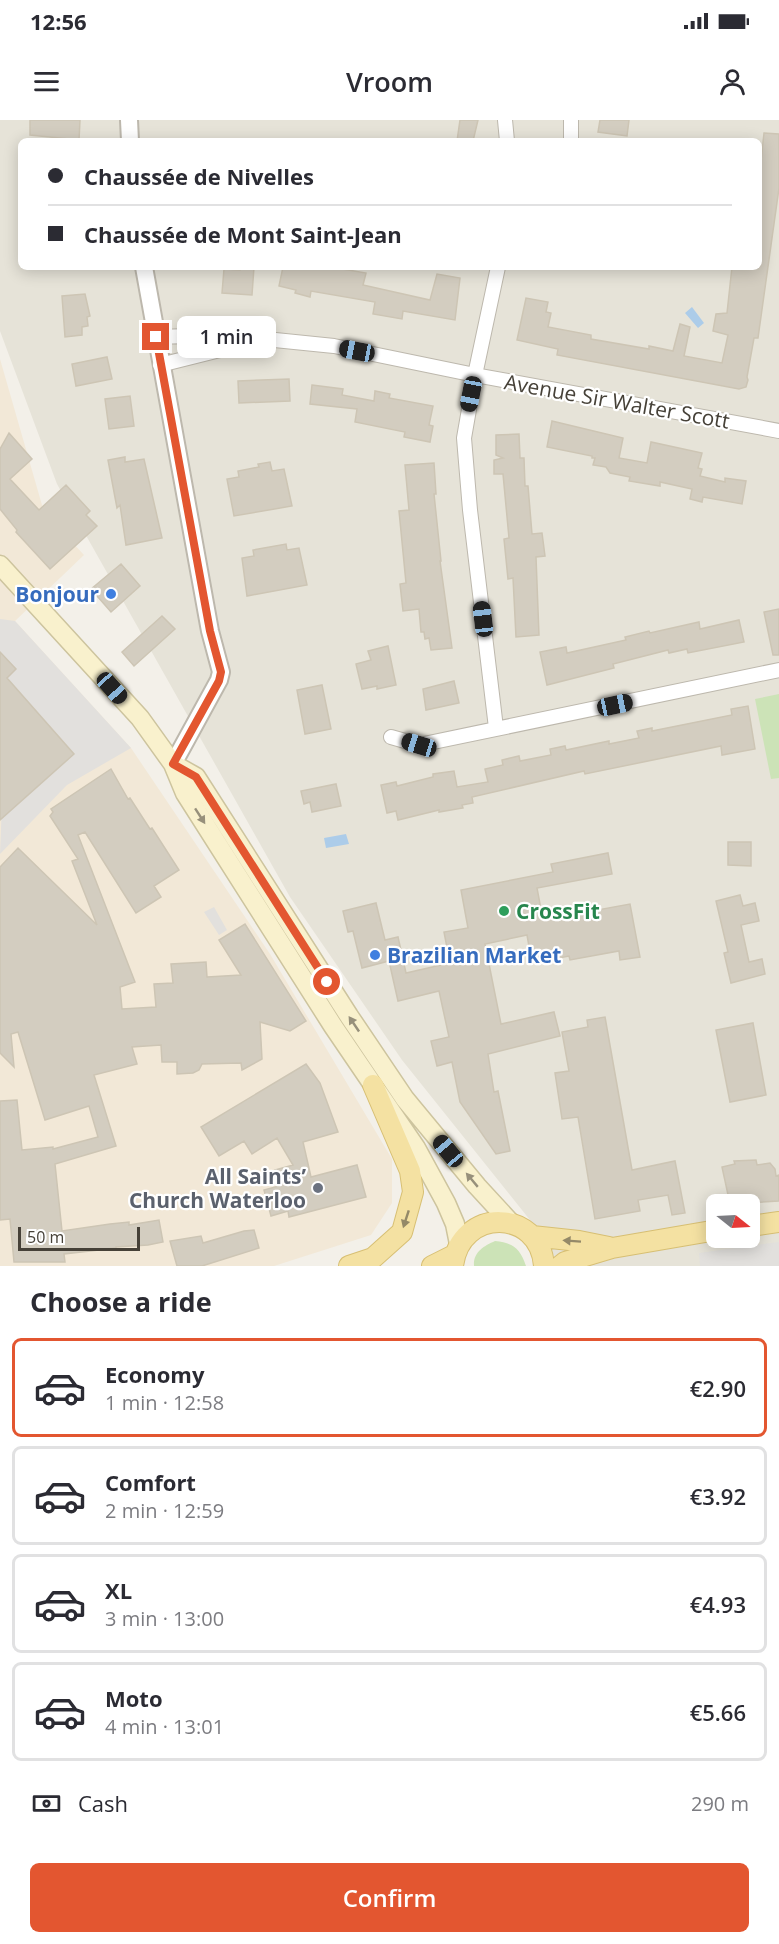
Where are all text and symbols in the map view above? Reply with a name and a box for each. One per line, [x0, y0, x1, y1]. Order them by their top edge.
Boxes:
text: 12:56 [30, 6, 87, 36]
text: Vroom [346, 63, 433, 100]
icon: menu [30, 65, 63, 98]
icon: person [716, 65, 749, 98]
text: Chaussée de Nivelles [84, 161, 314, 191]
text: Chaussée de Mont Saint-Jean [84, 219, 402, 249]
callout: 1 min [177, 316, 276, 358]
route end [142, 323, 169, 350]
text: 1 min [200, 323, 254, 350]
car [338, 339, 376, 363]
street label: Avenue Sir Walter Scott [502, 367, 732, 435]
car [459, 375, 483, 413]
place label: Bonjour [15, 580, 99, 608]
marker: Bonjour [104, 587, 118, 601]
car [472, 600, 494, 638]
car [93, 669, 131, 707]
car [596, 692, 634, 718]
car [399, 731, 439, 759]
one-way arrow [194, 808, 205, 824]
place label: CrossFit [516, 897, 600, 925]
marker: CrossFit [497, 904, 511, 918]
place label: Brazilian Market [387, 941, 561, 969]
marker: Brazilian Market [368, 948, 382, 962]
route start [313, 968, 340, 995]
one-way arrow [348, 1017, 360, 1033]
car [430, 1131, 466, 1171]
place label: All Saints’ Church Waterloo [129, 1162, 306, 1214]
one-way arrow [465, 1172, 478, 1188]
marker: All Saints’ Church Waterloo [311, 1181, 325, 1195]
north arrow [706, 1194, 760, 1248]
map controls [706, 1194, 760, 1248]
one-way arrow [401, 1210, 410, 1228]
scale bar [18, 1224, 140, 1252]
text: 50 m [27, 1226, 64, 1248]
one-way arrow [562, 1236, 581, 1246]
text: Choose a ride [30, 1283, 212, 1320]
text: Economy [105, 1359, 204, 1389]
icon: car [33, 1361, 87, 1415]
text: €2.90 [690, 1373, 746, 1403]
text: 1 min · 12:58 [105, 1389, 224, 1416]
text: Comfort [105, 1467, 196, 1497]
icon: car [33, 1469, 87, 1523]
text: €3.92 [690, 1481, 746, 1511]
text: 2 min · 12:59 [105, 1497, 224, 1524]
text: XL [105, 1575, 132, 1605]
icon: car [33, 1577, 87, 1631]
text: €4.93 [690, 1589, 746, 1619]
text: 3 min · 13:00 [105, 1605, 224, 1632]
text: Moto [105, 1683, 163, 1713]
icon: car [33, 1685, 87, 1739]
text: €5.66 [690, 1697, 746, 1727]
text: 4 min · 13:01 [105, 1713, 224, 1740]
icon: cash [30, 1787, 63, 1820]
text: Cash [78, 1788, 128, 1818]
text: 290 m [691, 1790, 749, 1817]
button: Confirm [30, 1863, 749, 1932]

